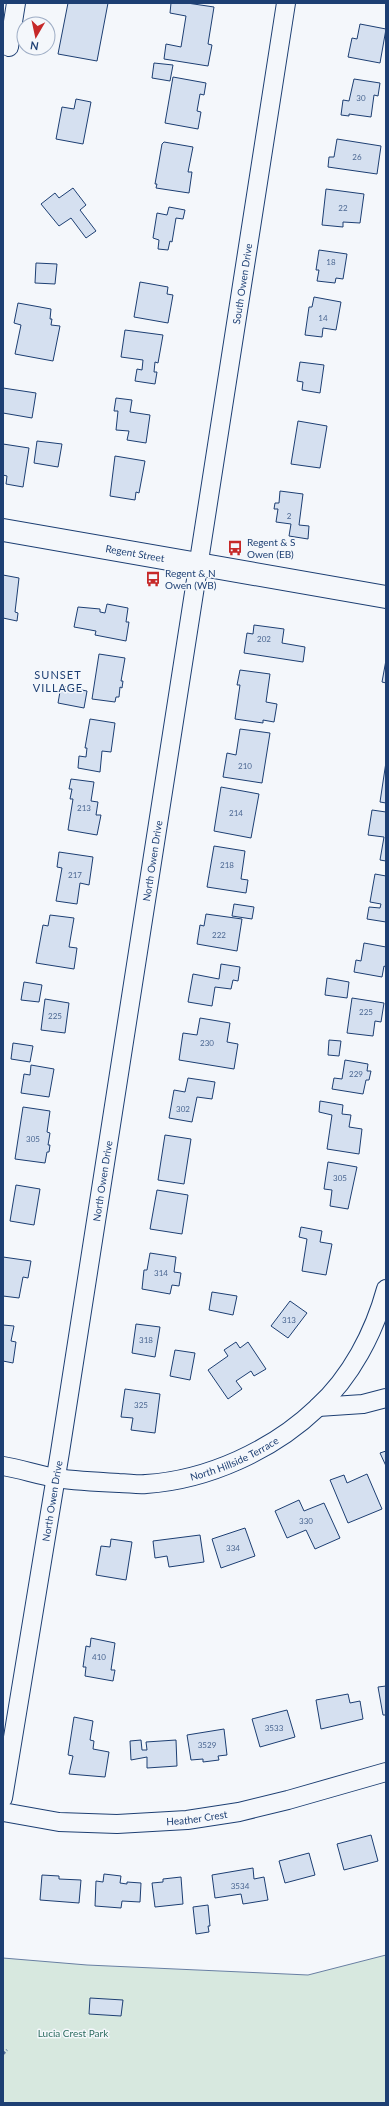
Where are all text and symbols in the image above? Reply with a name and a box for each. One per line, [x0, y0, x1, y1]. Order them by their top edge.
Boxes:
north arrow [16, 16, 56, 56]
text: N [29, 39, 40, 53]
house number: 30 [356, 93, 366, 103]
house number: 26 [352, 152, 362, 162]
house number: 22 [338, 203, 348, 213]
street label: South Owen Drive [230, 243, 254, 325]
house number: 18 [326, 257, 336, 267]
house number: 14 [318, 313, 328, 323]
house number: 2 [287, 511, 292, 521]
place label: Regent & S Owen (EB) [247, 536, 295, 560]
bus stop icon: Regent & S Owen (EB) [226, 539, 244, 557]
street label: Regent Street [105, 542, 166, 564]
place label: Regent & N Owen (WB) [165, 567, 217, 591]
bus stop icon: Regent & N Owen (WB) [144, 570, 162, 588]
house number: 202 [257, 634, 271, 644]
district label: SUNSET VILLAGE [33, 668, 83, 694]
house number: 210 [238, 761, 252, 771]
house number: 213 [77, 803, 91, 813]
house number: 214 [229, 808, 243, 818]
street label: North Owen Drive [140, 820, 164, 902]
house number: 218 [220, 860, 234, 870]
house number: 217 [68, 870, 82, 880]
house number: 222 [212, 930, 226, 940]
house number: 225 [359, 1007, 373, 1017]
house number: 225 [48, 1011, 62, 1021]
house number: 230 [200, 1038, 214, 1048]
house number: 229 [349, 1069, 363, 1079]
house number: 302 [176, 1104, 190, 1114]
house number: 305 [26, 1134, 40, 1144]
street label: North Owen Drive [90, 1140, 114, 1222]
house number: 305 [333, 1173, 347, 1183]
house number: 314 [154, 1268, 168, 1278]
house number: 313 [282, 1315, 296, 1325]
house number: 318 [139, 1335, 153, 1345]
house number: 325 [134, 1400, 148, 1410]
street label: North Hillside Terrace [189, 1434, 280, 1483]
street label: North Owen Drive [39, 1460, 64, 1542]
house number: 330 [299, 1516, 313, 1526]
house number: 334 [226, 1543, 240, 1553]
house number: 410 [92, 1652, 106, 1662]
house number: 3533 [265, 1723, 284, 1733]
house number: 3529 [198, 1740, 217, 1750]
street label: Heather Crest [166, 1808, 229, 1827]
house number: 3534 [231, 1881, 250, 1891]
park label: Lucia Crest Park [38, 2027, 109, 2039]

